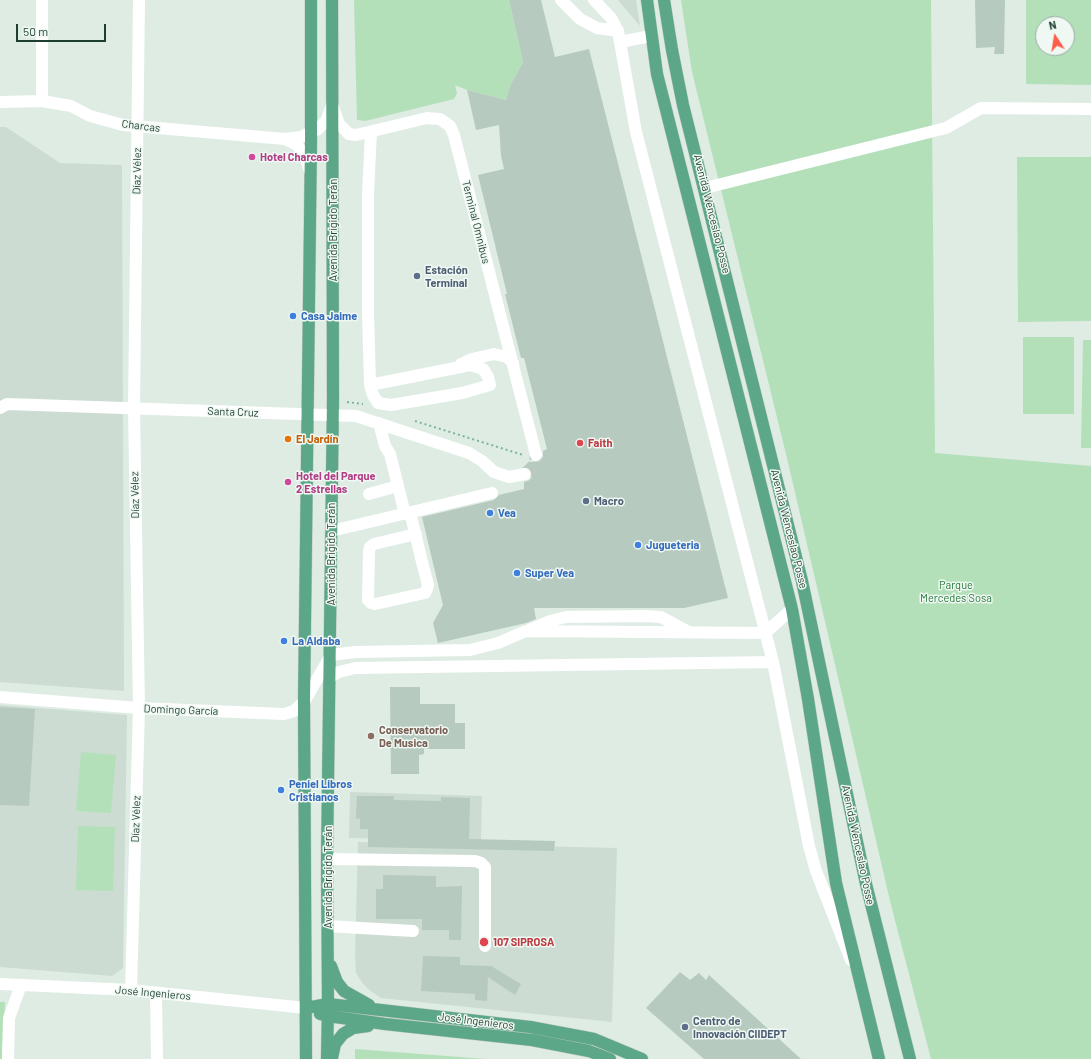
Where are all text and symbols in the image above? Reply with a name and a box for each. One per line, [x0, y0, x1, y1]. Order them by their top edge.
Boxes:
scale bar [18, 16, 108, 42]
north arrow [1035, 16, 1075, 56]
text: N [1048, 18, 1058, 32]
text: 50 m [23, 24, 48, 38]
street label: Charcas [121, 117, 161, 135]
street label: Díaz Vélez [130, 147, 144, 195]
place label: Hotel Charcas [260, 150, 328, 164]
marker: Hotel Charcas [247, 152, 257, 162]
street label: Avenida Wenceslao Posse [691, 153, 733, 275]
street label: Avenida Brígido Terán [326, 179, 340, 281]
street label: Terminal Omnibus [459, 179, 493, 265]
place label: Estación Terminal [425, 263, 468, 289]
marker: Estación Terminal [412, 271, 422, 281]
place label: Casa Jaime [301, 309, 357, 323]
marker: Casa Jaime [288, 311, 298, 321]
street label: Santa Cruz [207, 405, 259, 419]
place label: El Jardín [296, 432, 338, 446]
marker: El Jardín [283, 434, 293, 444]
place label: Faith [588, 436, 612, 450]
marker: Faith [575, 438, 585, 448]
street label: Avenida Wenceslao Posse [768, 468, 810, 590]
place label: Hotel del Parque 2 Estrellas [296, 469, 375, 495]
street label: Díaz Vélez [128, 471, 142, 519]
marker: Hotel del Parque 2 Estrellas [283, 477, 293, 487]
place label: Macro [594, 494, 624, 508]
marker: Macro [581, 496, 591, 506]
street label: Avenida Brígido Terán [324, 503, 338, 605]
place label: Vea [498, 506, 516, 520]
marker: Vea [485, 508, 495, 518]
place label: Jugueteria [646, 538, 699, 552]
marker: Jugueteria [633, 540, 643, 550]
place label: Super Vea [525, 566, 574, 580]
marker: Super Vea [512, 568, 522, 578]
park label: Parque Mercedes Sosa [920, 578, 992, 604]
place label: La Aldaba [292, 634, 340, 648]
marker: La Aldaba [279, 636, 289, 646]
street label: Domingo García [143, 702, 219, 718]
place label: Conservatorio De Musica [379, 723, 448, 749]
marker: Conservatorio De Musica [366, 731, 376, 741]
place label: Peniel Libros Cristianos [289, 777, 352, 803]
street label: Avenida Wenceslao Posse [839, 784, 877, 906]
marker: Peniel Libros Cristianos [276, 785, 286, 795]
street label: Díaz Vélez [129, 795, 143, 843]
street label: Avenida Brígido Terán [321, 826, 335, 928]
place label: 107 SIPROSA [493, 935, 554, 949]
marker: 107 SIPROSA [478, 936, 490, 948]
street label: José Ingenieros [115, 983, 191, 1003]
street label: José Ingenieros [437, 1010, 515, 1032]
place label: Centro de Innovación CIIDEPT [693, 1014, 787, 1040]
marker: Centro de Innovación CIIDEPT [680, 1022, 690, 1032]

